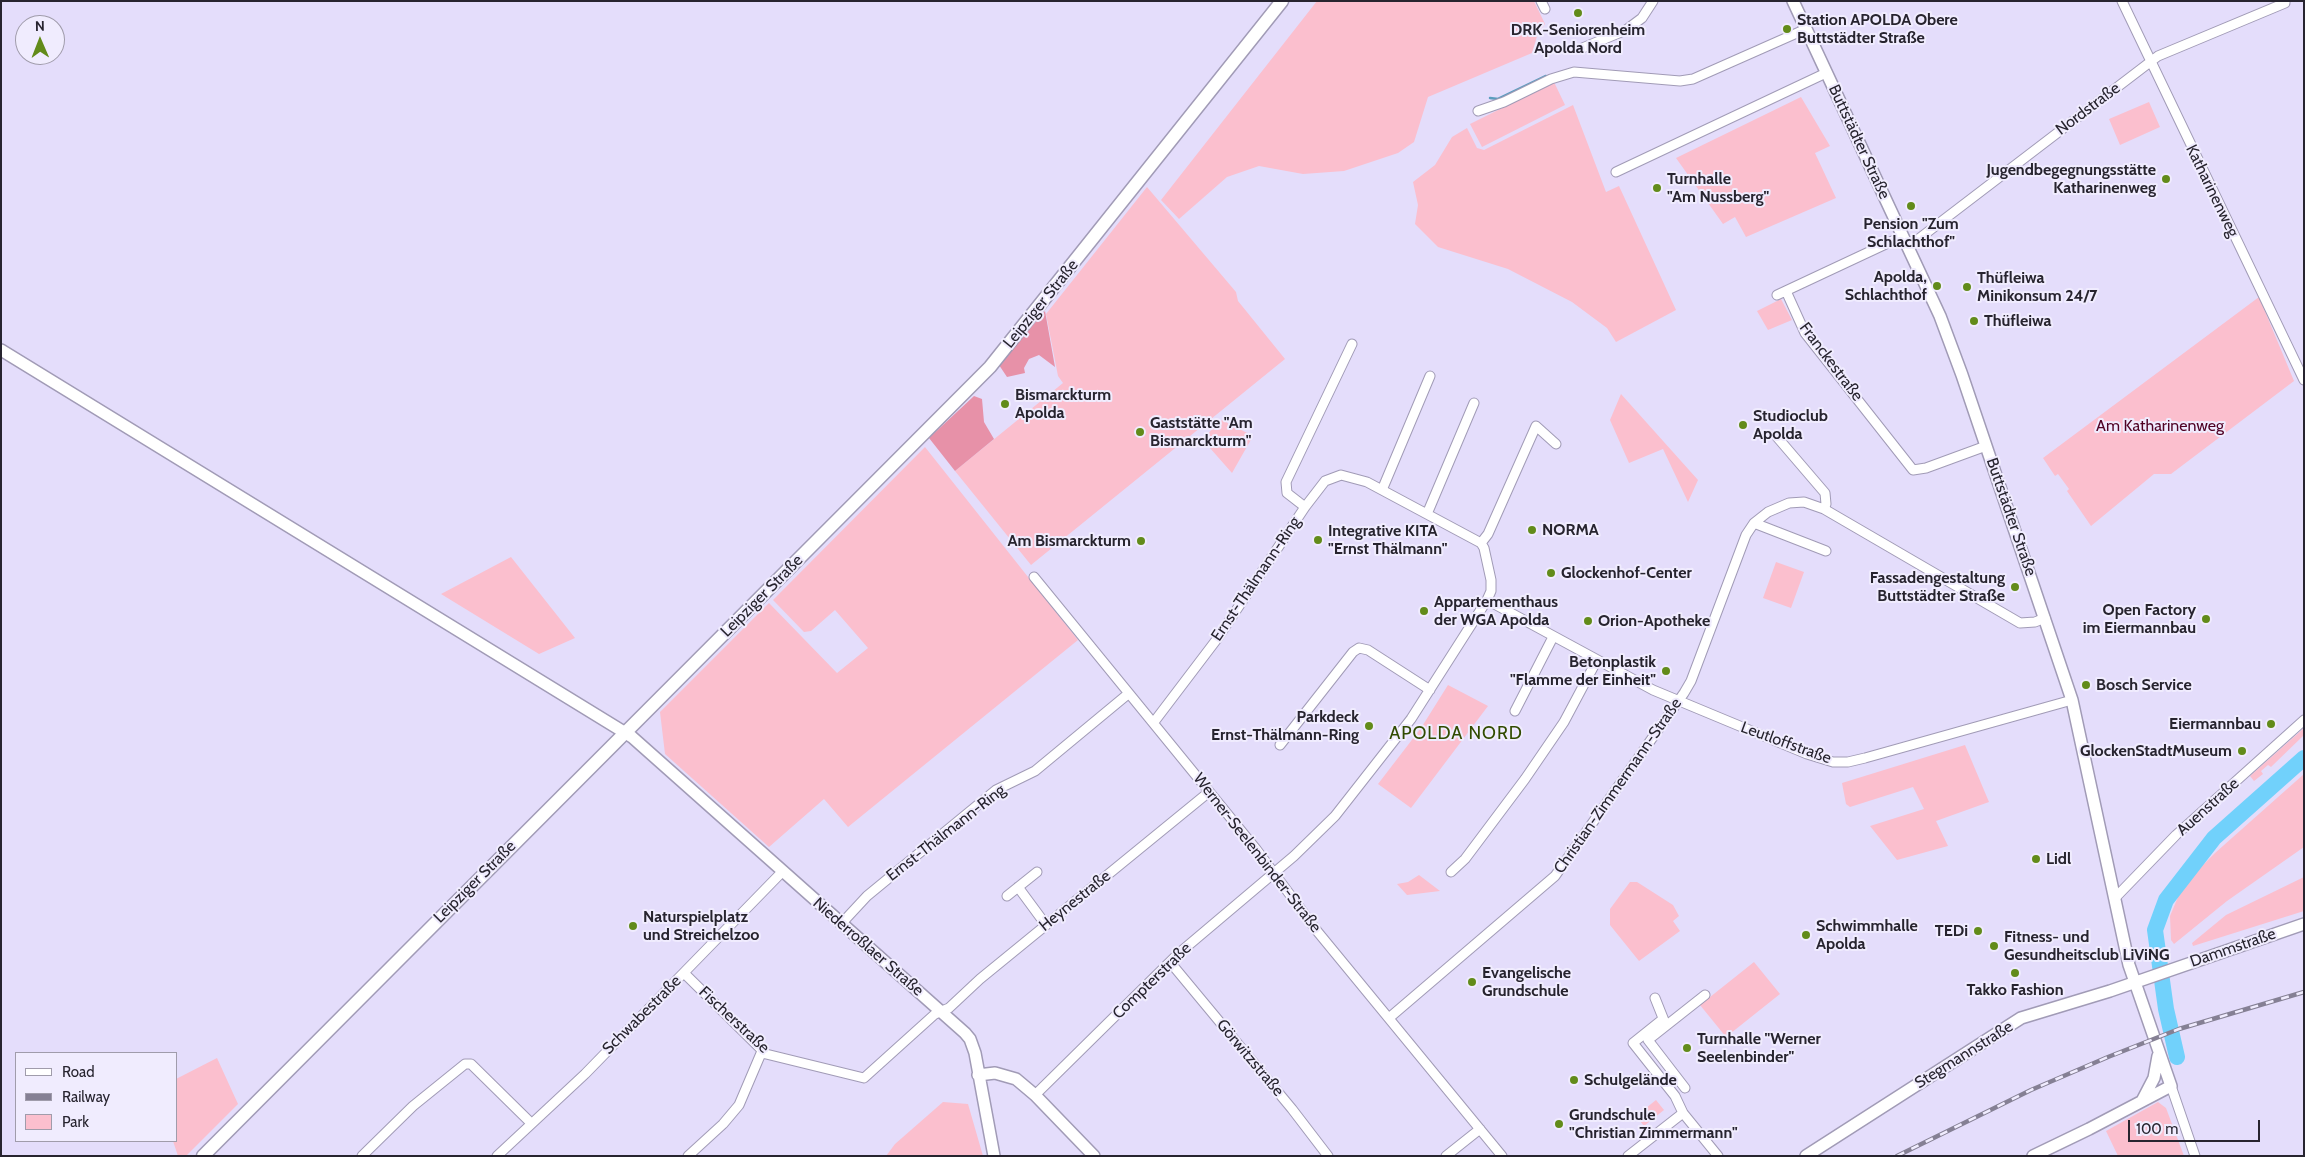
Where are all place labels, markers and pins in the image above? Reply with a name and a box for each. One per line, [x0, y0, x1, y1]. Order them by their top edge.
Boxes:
marker: DRK-Seniorenheim Apolda Nord [1572, 7, 1584, 19]
place label: Station APOLDA Obere Buttstädter Straße [1797, 10, 1958, 48]
place label: DRK-Seniorenheim Apolda Nord [1511, 20, 1645, 58]
marker: Station APOLDA Obere Buttstädter Straße [1781, 23, 1793, 35]
place label: Jugendbegegnungsstätte Katharinenweg [1987, 160, 2156, 198]
place label: Turnhalle "Am Nussberg" [1667, 169, 1769, 207]
marker: Jugendbegegnungsstätte Katharinenweg [2160, 173, 2172, 185]
marker: Turnhalle "Am Nussberg" [1651, 182, 1663, 194]
marker: Pension "Zum Schlachthof" [1905, 200, 1917, 212]
place label: Pension "Zum Schlachthof" [1863, 214, 1959, 252]
place label: Apolda, Schlachthof [1845, 267, 1927, 305]
place label: Thüfleiwa Minikonsum 24/7 [1977, 268, 2097, 306]
marker: Apolda, Schlachthof [1931, 280, 1943, 292]
marker: Thüfleiwa Minikonsum 24/7 [1961, 281, 1973, 293]
place label: Thüfleiwa [1984, 311, 2052, 331]
marker: Thüfleiwa [1968, 315, 1980, 327]
place label: Bismarckturm Apolda [1015, 385, 1111, 423]
marker: Bismarckturm Apolda [999, 398, 1011, 410]
place label: Studioclub Apolda [1753, 406, 1828, 444]
place label: Gaststätte "Am Bismarckturm" [1150, 413, 1253, 451]
marker: Studioclub Apolda [1737, 419, 1749, 431]
marker: Gaststätte "Am Bismarckturm" [1134, 426, 1146, 438]
place label: NORMA [1542, 520, 1599, 540]
place label: Integrative KITA "Ernst Thälmann" [1328, 521, 1447, 559]
marker: NORMA [1526, 524, 1538, 536]
place label: Am Bismarckturm [1007, 531, 1131, 551]
marker: Integrative KITA "Ernst Thälmann" [1312, 534, 1324, 546]
marker: Am Bismarckturm [1135, 535, 1147, 547]
place label: Glockenhof-Center [1561, 563, 1692, 583]
marker: Glockenhof-Center [1545, 567, 1557, 579]
place label: Fassadengestaltung Buttstädter Straße [1870, 568, 2005, 606]
marker: Fassadengestaltung Buttstädter Straße [2009, 581, 2021, 593]
place label: Appartementhaus der WGA Apolda [1434, 592, 1558, 630]
place label: Open Factory im Eiermannbau [2083, 600, 2196, 638]
marker: Appartementhaus der WGA Apolda [1418, 605, 1430, 617]
place label: Orion-Apotheke [1598, 611, 1710, 631]
marker: Open Factory im Eiermannbau [2200, 613, 2212, 625]
marker: Orion-Apotheke [1582, 615, 1594, 627]
place label: Betonplastik "Flamme der Einheit" [1510, 652, 1656, 690]
marker: Betonplastik "Flamme der Einheit" [1660, 665, 1672, 677]
place label: Bosch Service [2096, 675, 2192, 695]
marker: Bosch Service [2080, 679, 2092, 691]
place label: Parkdeck Ernst-Thälmann-Ring [1211, 707, 1359, 745]
place label: Eiermannbau [2169, 714, 2261, 734]
marker: Eiermannbau [2265, 718, 2277, 730]
marker: Parkdeck Ernst-Thälmann-Ring [1363, 720, 1375, 732]
place label: GlockenStadtMuseum [2080, 741, 2232, 761]
marker: GlockenStadtMuseum [2236, 745, 2248, 757]
place label: Lidl [2046, 849, 2071, 869]
marker: Lidl [2030, 853, 2042, 865]
place label: Naturspielplatz und Streichelzoo [643, 907, 759, 945]
place label: Schwimmhalle Apolda [1816, 916, 1918, 954]
marker: Naturspielplatz und Streichelzoo [627, 920, 639, 932]
place label: TEDi [1935, 921, 1968, 941]
marker: TEDi [1972, 925, 1984, 937]
place label: Fitness- und Gesundheitsclub LiViNG [2004, 927, 2170, 965]
marker: Schwimmhalle Apolda [1800, 929, 1812, 941]
marker: Fitness- und Gesundheitsclub LiViNG [1988, 940, 2000, 952]
place label: Evangelische Grundschule [1482, 963, 1571, 1001]
marker: Takko Fashion [2009, 967, 2021, 979]
marker: Evangelische Grundschule [1466, 976, 1478, 988]
place label: Takko Fashion [1966, 980, 2064, 1000]
place label: Turnhalle "Werner Seelenbinder" [1697, 1029, 1821, 1067]
marker: Turnhalle "Werner Seelenbinder" [1681, 1042, 1693, 1054]
place label: Schulgelände [1584, 1070, 1677, 1090]
marker: Schulgelände [1568, 1074, 1580, 1086]
place label: Grundschule "Christian Zimmermann" [1569, 1105, 1738, 1143]
marker: Grundschule "Christian Zimmermann" [1553, 1118, 1565, 1130]

